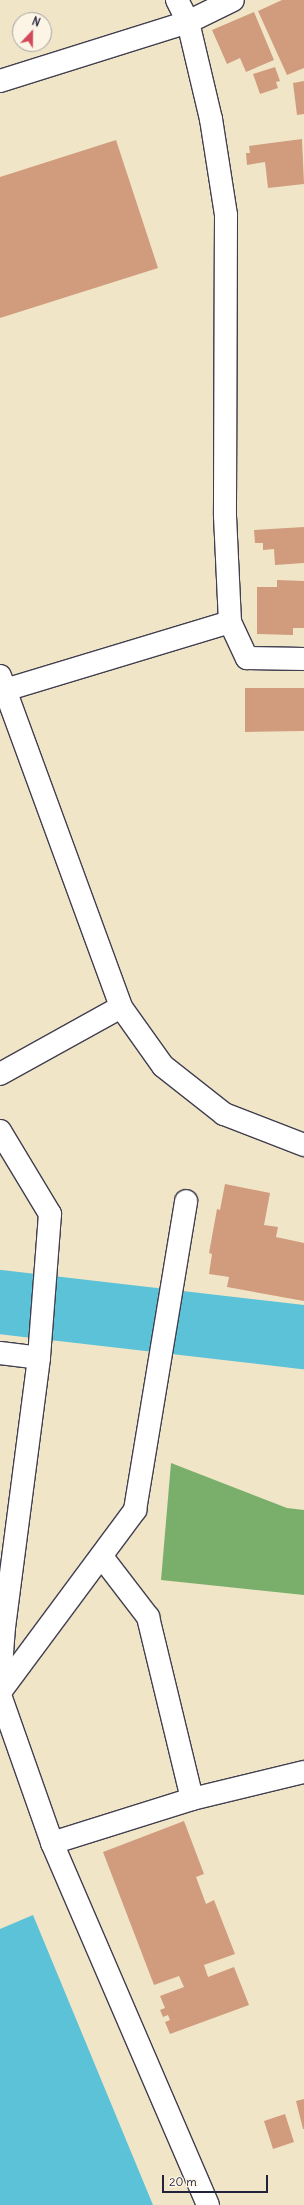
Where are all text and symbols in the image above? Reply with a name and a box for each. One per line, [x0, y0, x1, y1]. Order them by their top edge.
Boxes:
north arrow [12, 12, 52, 52]
text: N [30, 14, 42, 30]
scale bar [164, 2167, 270, 2193]
text: 20 m [169, 2174, 197, 2189]

